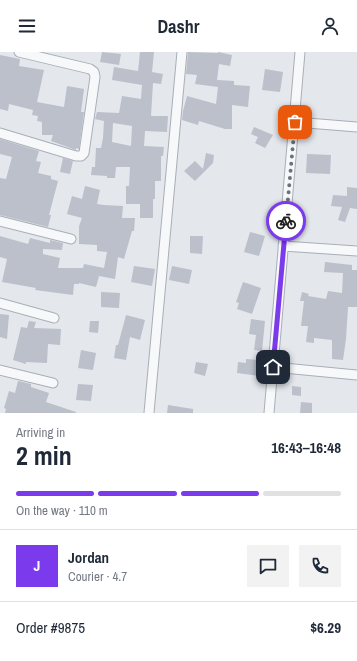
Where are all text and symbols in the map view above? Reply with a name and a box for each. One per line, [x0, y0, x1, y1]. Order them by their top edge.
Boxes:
text: Dashr [158, 14, 199, 39]
icon: menu [16, 15, 38, 37]
icon: person [319, 15, 341, 37]
pin [278, 105, 312, 139]
icon: bag [284, 111, 306, 133]
courier [266, 201, 306, 241]
icon: bike [275, 210, 297, 232]
pin [256, 350, 290, 384]
icon: home [262, 356, 284, 378]
text: Arriving in [16, 424, 65, 441]
text: 16:43–16:48 [271, 437, 341, 458]
text: 2 min [16, 438, 72, 473]
text: On the way · 110 m [16, 502, 108, 519]
button: chat [247, 545, 289, 587]
button: phone [299, 545, 341, 587]
text: Jordan [68, 547, 109, 568]
text: J [34, 555, 40, 576]
text: Courier · 4.7 [68, 568, 127, 585]
text: Order #9875 [16, 617, 85, 638]
text: $6.29 [310, 617, 341, 638]

